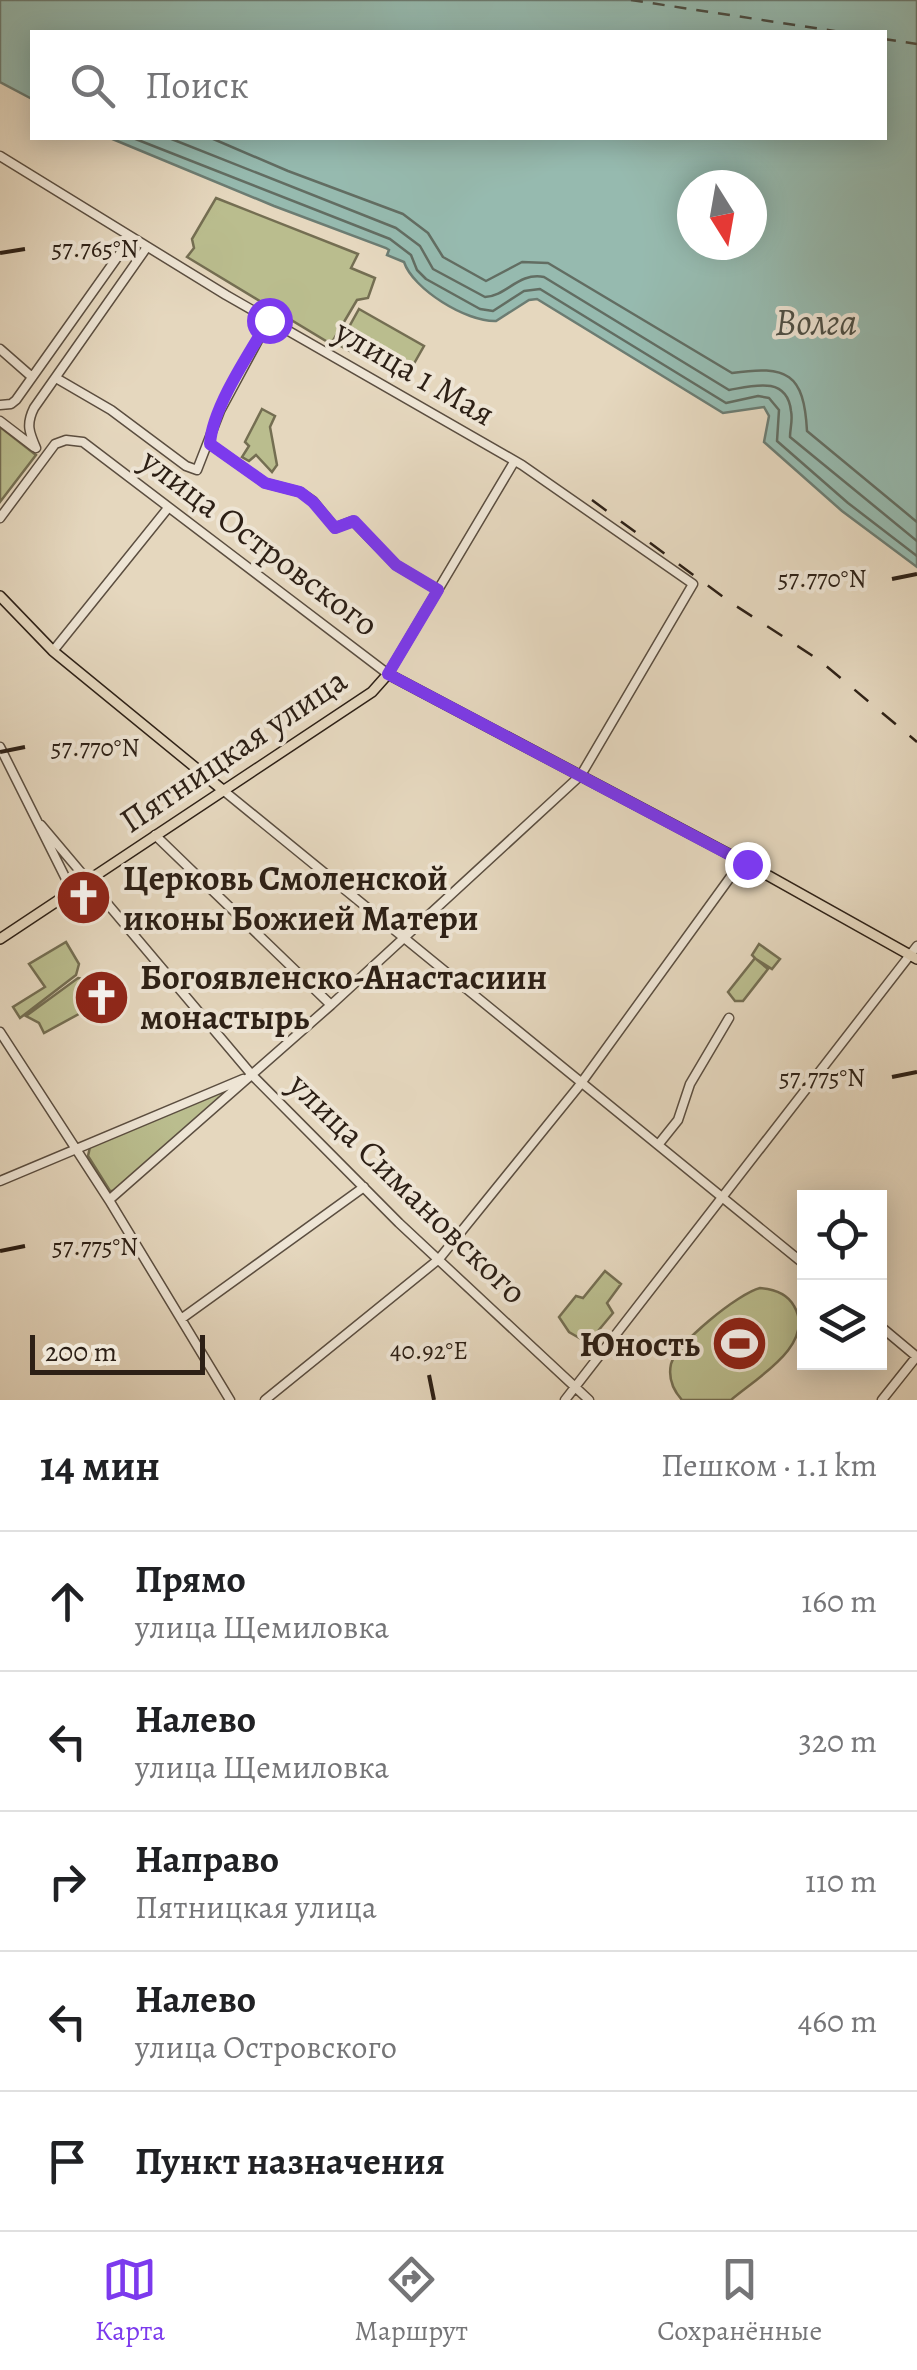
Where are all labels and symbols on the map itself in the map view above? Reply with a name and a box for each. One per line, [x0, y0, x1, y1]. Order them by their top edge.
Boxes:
north arrow [677, 170, 767, 260]
text: 57.765°N [51, 232, 139, 266]
water label: Волга [775, 296, 857, 348]
route start [247, 298, 293, 344]
street label: улица 1 Мая [325, 306, 504, 437]
street label: улица Островского [130, 436, 389, 647]
text: 57.770°N [778, 562, 866, 596]
street label: Пятницкая улица [110, 656, 356, 844]
text: 57.770°N [51, 731, 139, 765]
route end [725, 842, 771, 888]
place label: Церковь Смоленской иконы Божией Матери [123, 854, 479, 942]
church icon: Церковь Смоленской иконы Божией Матери [54, 868, 114, 928]
place label: Богоявленско-Анастасиин монастырь [140, 953, 547, 1041]
church icon: Богоявленско-Анастасиин монастырь [71, 967, 131, 1027]
street label: улица Симановского [277, 1061, 538, 1315]
text: 57.775°N [779, 1061, 865, 1095]
text: 57.775°N [52, 1230, 138, 1264]
sports icon: Юность [709, 1314, 769, 1374]
place label: Юность [580, 1320, 700, 1368]
scale bar [30, 1330, 205, 1374]
text: 40.92°E [390, 1334, 468, 1368]

